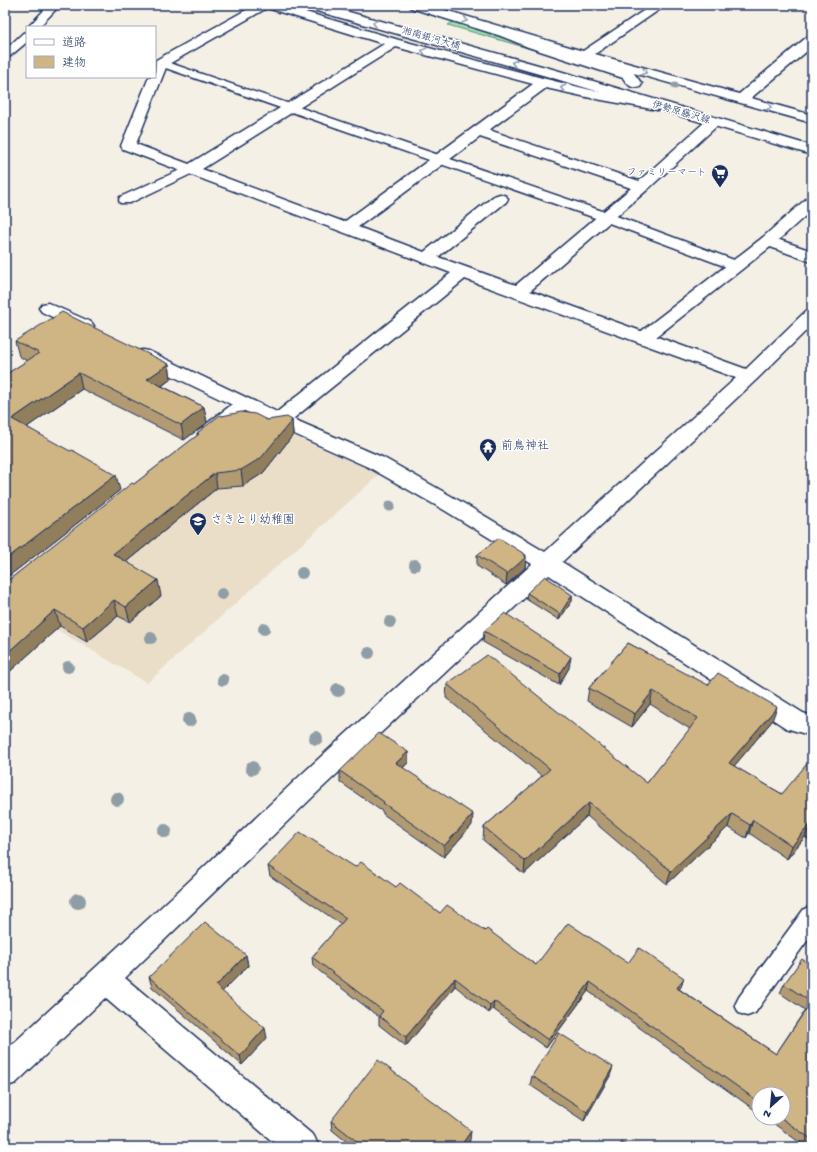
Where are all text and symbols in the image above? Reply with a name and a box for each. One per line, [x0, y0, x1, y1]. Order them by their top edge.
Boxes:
one-way arrow [462, 15, 469, 24]
one-way arrow [372, 19, 379, 28]
street label: 湘南銀河大橋 [401, 25, 461, 53]
legend [26, 26, 156, 78]
text: 道路 [62, 36, 86, 51]
one-way arrow [421, 47, 428, 56]
text: 建物 [62, 56, 86, 71]
one-way arrow [511, 59, 517, 67]
one-way arrow [641, 67, 647, 75]
one-way arrow [560, 84, 567, 92]
street label: 伊勢原藤沢線 [651, 99, 711, 127]
one-way arrow [765, 102, 772, 111]
supermarket icon: ファミリーマート [710, 163, 730, 188]
place label: ファミリーマート [627, 167, 707, 179]
temple icon: 前鳥神社 [478, 437, 498, 462]
place label: 前鳥神社 [501, 439, 549, 454]
school or university icon: さきとり幼稚園 [188, 511, 208, 536]
place label: さきとり幼稚園 [211, 513, 295, 528]
north arrow [751, 1086, 791, 1126]
text: N [761, 1106, 773, 1120]

